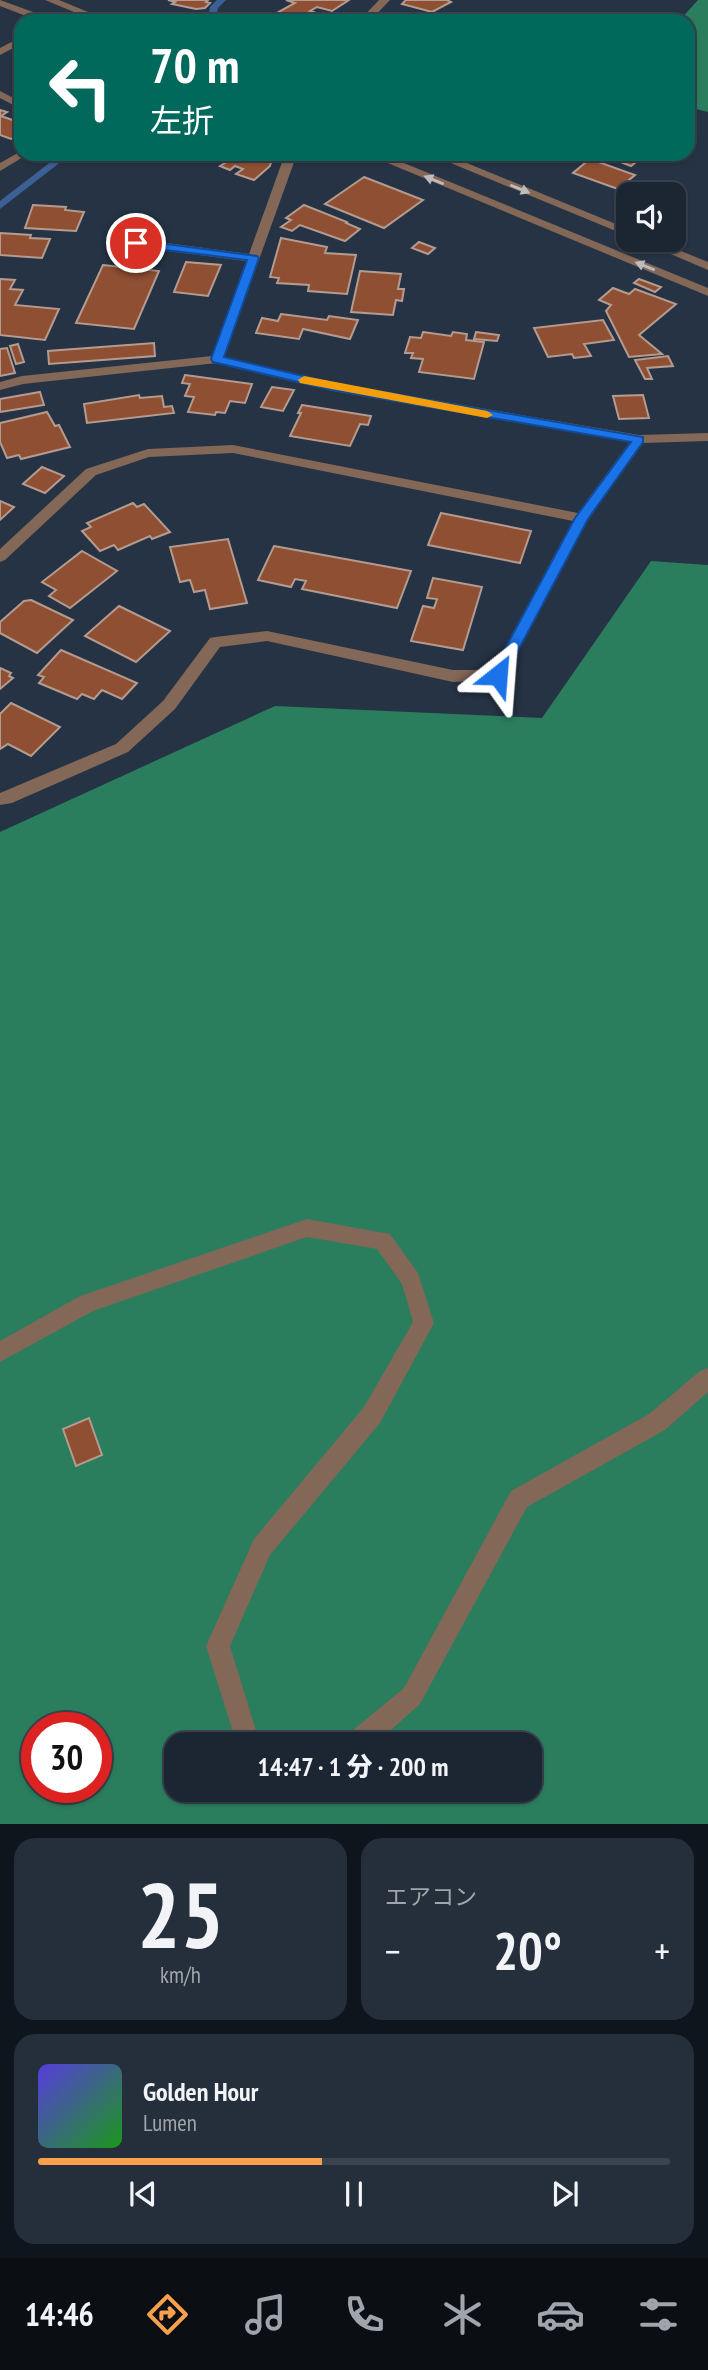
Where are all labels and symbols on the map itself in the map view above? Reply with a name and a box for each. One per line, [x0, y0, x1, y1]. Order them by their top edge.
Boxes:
one-way arrow [424, 174, 445, 185]
one-way arrow [510, 184, 531, 195]
pin [106, 213, 166, 273]
one-way arrow [635, 260, 655, 272]
position arrow [461, 638, 535, 712]
speed limit sign: 30 [21, 1712, 112, 1803]

